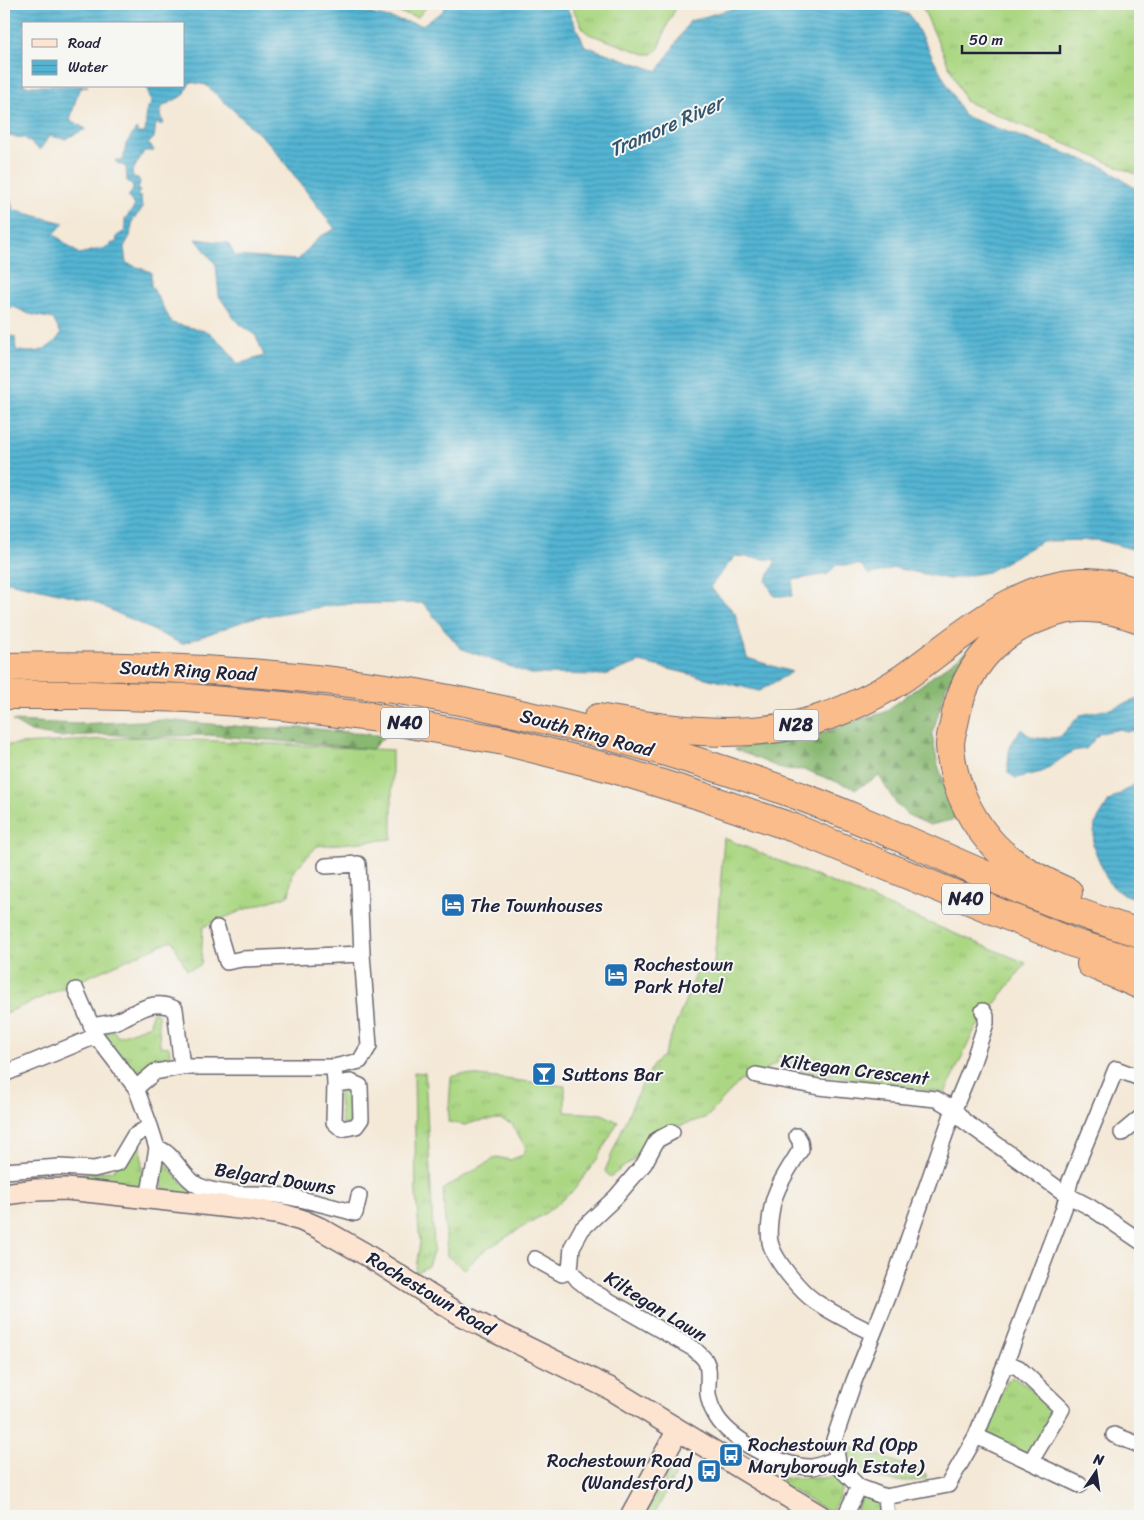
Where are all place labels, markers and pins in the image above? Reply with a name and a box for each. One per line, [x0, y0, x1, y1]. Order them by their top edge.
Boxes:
place label: The Townhouses [470, 889, 603, 922]
hotel icon: The Townhouses [440, 892, 466, 918]
place label: Rochestown Park Hotel [634, 948, 733, 1003]
hotel icon: Rochestown Park Hotel [603, 962, 629, 988]
place label: Suttons Bar [562, 1058, 664, 1091]
bar icon: Suttons Bar [531, 1061, 557, 1087]
place label: Rochestown Rd (Opp Maryborough Estate) [748, 1428, 925, 1483]
bus stop icon: Rochestown Rd (Opp Maryborough Estate) [718, 1442, 744, 1468]
place label: Rochestown Road (Wandesford) [547, 1444, 694, 1499]
bus stop icon: Rochestown Road (Wandesford) [696, 1458, 722, 1484]

